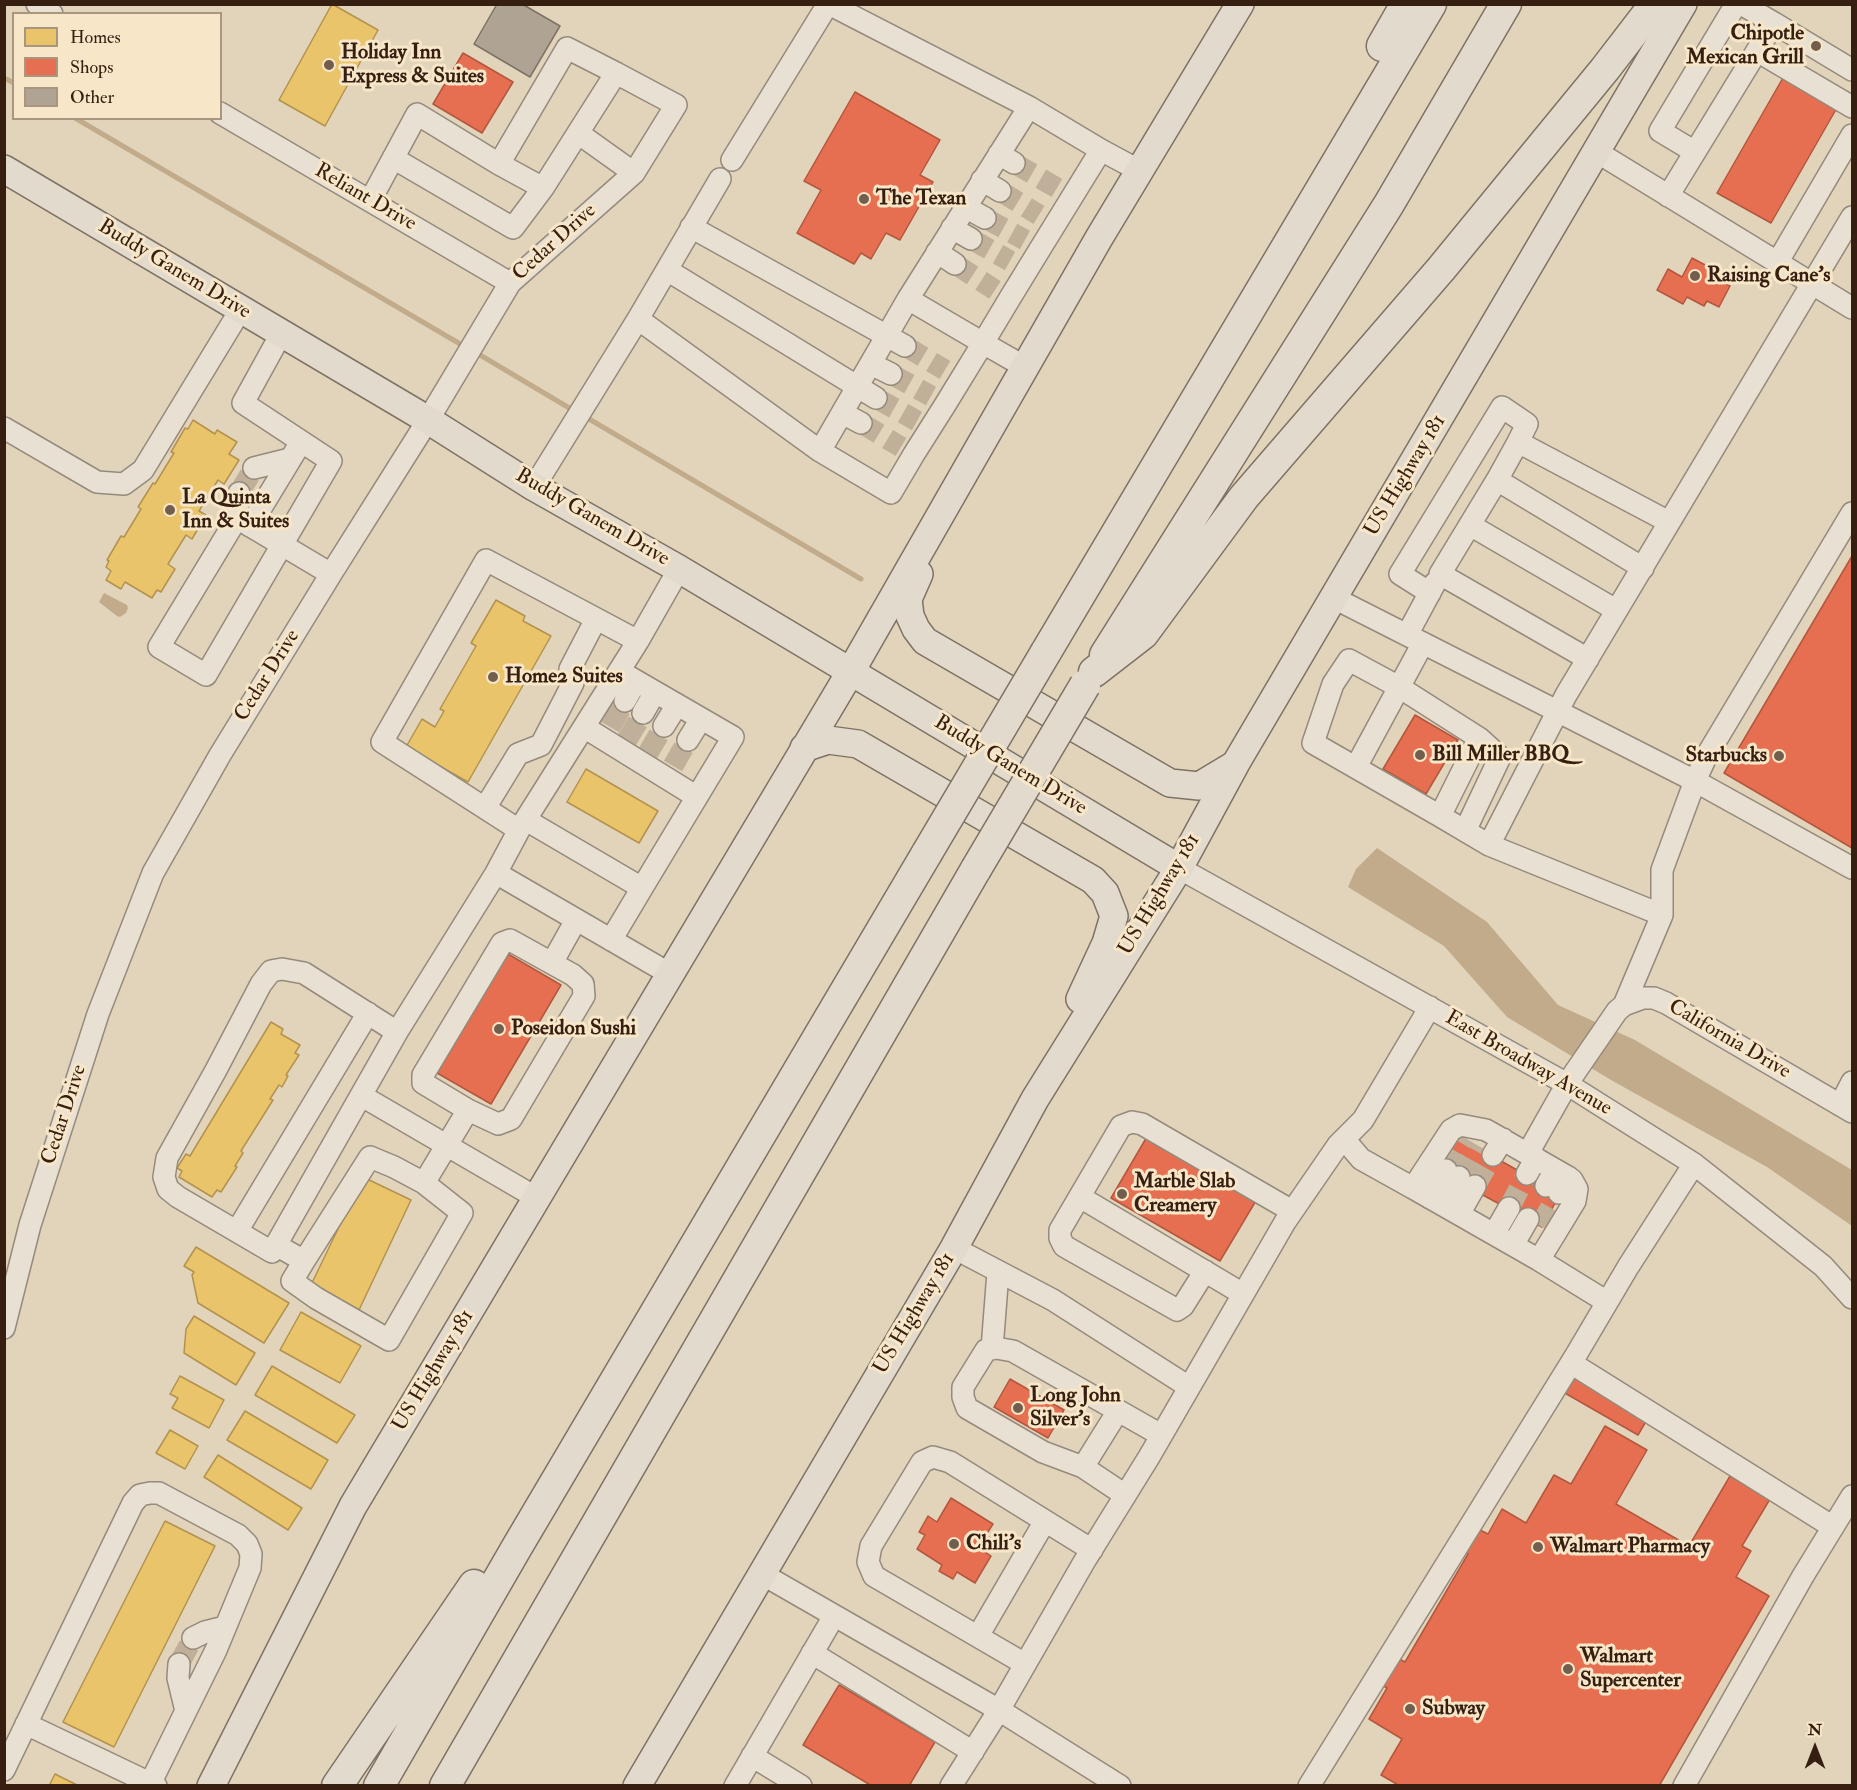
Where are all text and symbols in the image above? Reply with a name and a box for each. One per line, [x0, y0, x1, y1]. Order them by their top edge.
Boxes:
legend [12, 12, 222, 120]
place label: Chipotle Mexican Grill [1686, 21, 1804, 71]
text: Homes [70, 26, 121, 49]
marker: Chipotle Mexican Grill [1809, 39, 1823, 53]
place label: Holiday Inn Express & Suites [341, 40, 484, 90]
text: Shops [70, 56, 113, 79]
marker: Holiday Inn Express & Suites [322, 58, 336, 72]
text: Other [70, 86, 114, 109]
street label: Reliant Drive [310, 159, 420, 237]
place label: The Texan [876, 186, 966, 212]
marker: The Texan [857, 192, 871, 206]
street label: Cedar Drive [508, 199, 602, 287]
street label: Buddy Ganem Drive [93, 214, 255, 326]
place label: Raising Cane's [1707, 263, 1830, 289]
marker: Raising Cane's [1688, 269, 1702, 283]
street label: US Highway 181 [1360, 411, 1452, 541]
street label: Buddy Ganem Drive [511, 464, 673, 572]
place label: La Quinta Inn & Suites [182, 485, 289, 535]
marker: La Quinta Inn & Suites [163, 503, 177, 517]
street label: Cedar Drive [230, 625, 306, 727]
place label: Home2 Suites [505, 664, 623, 690]
marker: Home2 Suites [486, 670, 500, 684]
street label: Buddy Ganem Drive [929, 710, 1091, 822]
place label: Bill Miller BBQ [1432, 742, 1569, 768]
place label: Starbucks [1685, 743, 1767, 769]
marker: Bill Miller BBQ [1413, 748, 1427, 762]
marker: Starbucks [1772, 749, 1786, 763]
street label: US Highway 181 [1114, 830, 1206, 960]
street label: California Drive [1663, 995, 1795, 1085]
street label: East Broadway Avenue [1440, 1006, 1616, 1122]
place label: Poseidon Sushi [511, 1016, 636, 1042]
marker: Poseidon Sushi [492, 1022, 506, 1036]
street label: Cedar Drive [37, 1062, 93, 1168]
place label: Marble Slab Creamery [1134, 1169, 1235, 1219]
marker: Marble Slab Creamery [1115, 1187, 1129, 1201]
street label: US Highway 181 [869, 1249, 961, 1379]
street label: US Highway 181 [388, 1306, 480, 1436]
place label: Long John Silver's [1030, 1383, 1121, 1433]
marker: Long John Silver's [1011, 1401, 1025, 1415]
place label: Chili's [966, 1531, 1021, 1557]
place label: Walmart Pharmacy [1550, 1534, 1710, 1560]
marker: Chili's [947, 1537, 961, 1551]
marker: Walmart Pharmacy [1531, 1540, 1545, 1554]
place label: Walmart Supercenter [1580, 1644, 1681, 1694]
marker: Walmart Supercenter [1561, 1662, 1575, 1676]
place label: Subway [1422, 1696, 1485, 1722]
marker: Subway [1403, 1702, 1417, 1716]
north arrow [1785, 1718, 1845, 1778]
text: N [1808, 1720, 1822, 1740]

